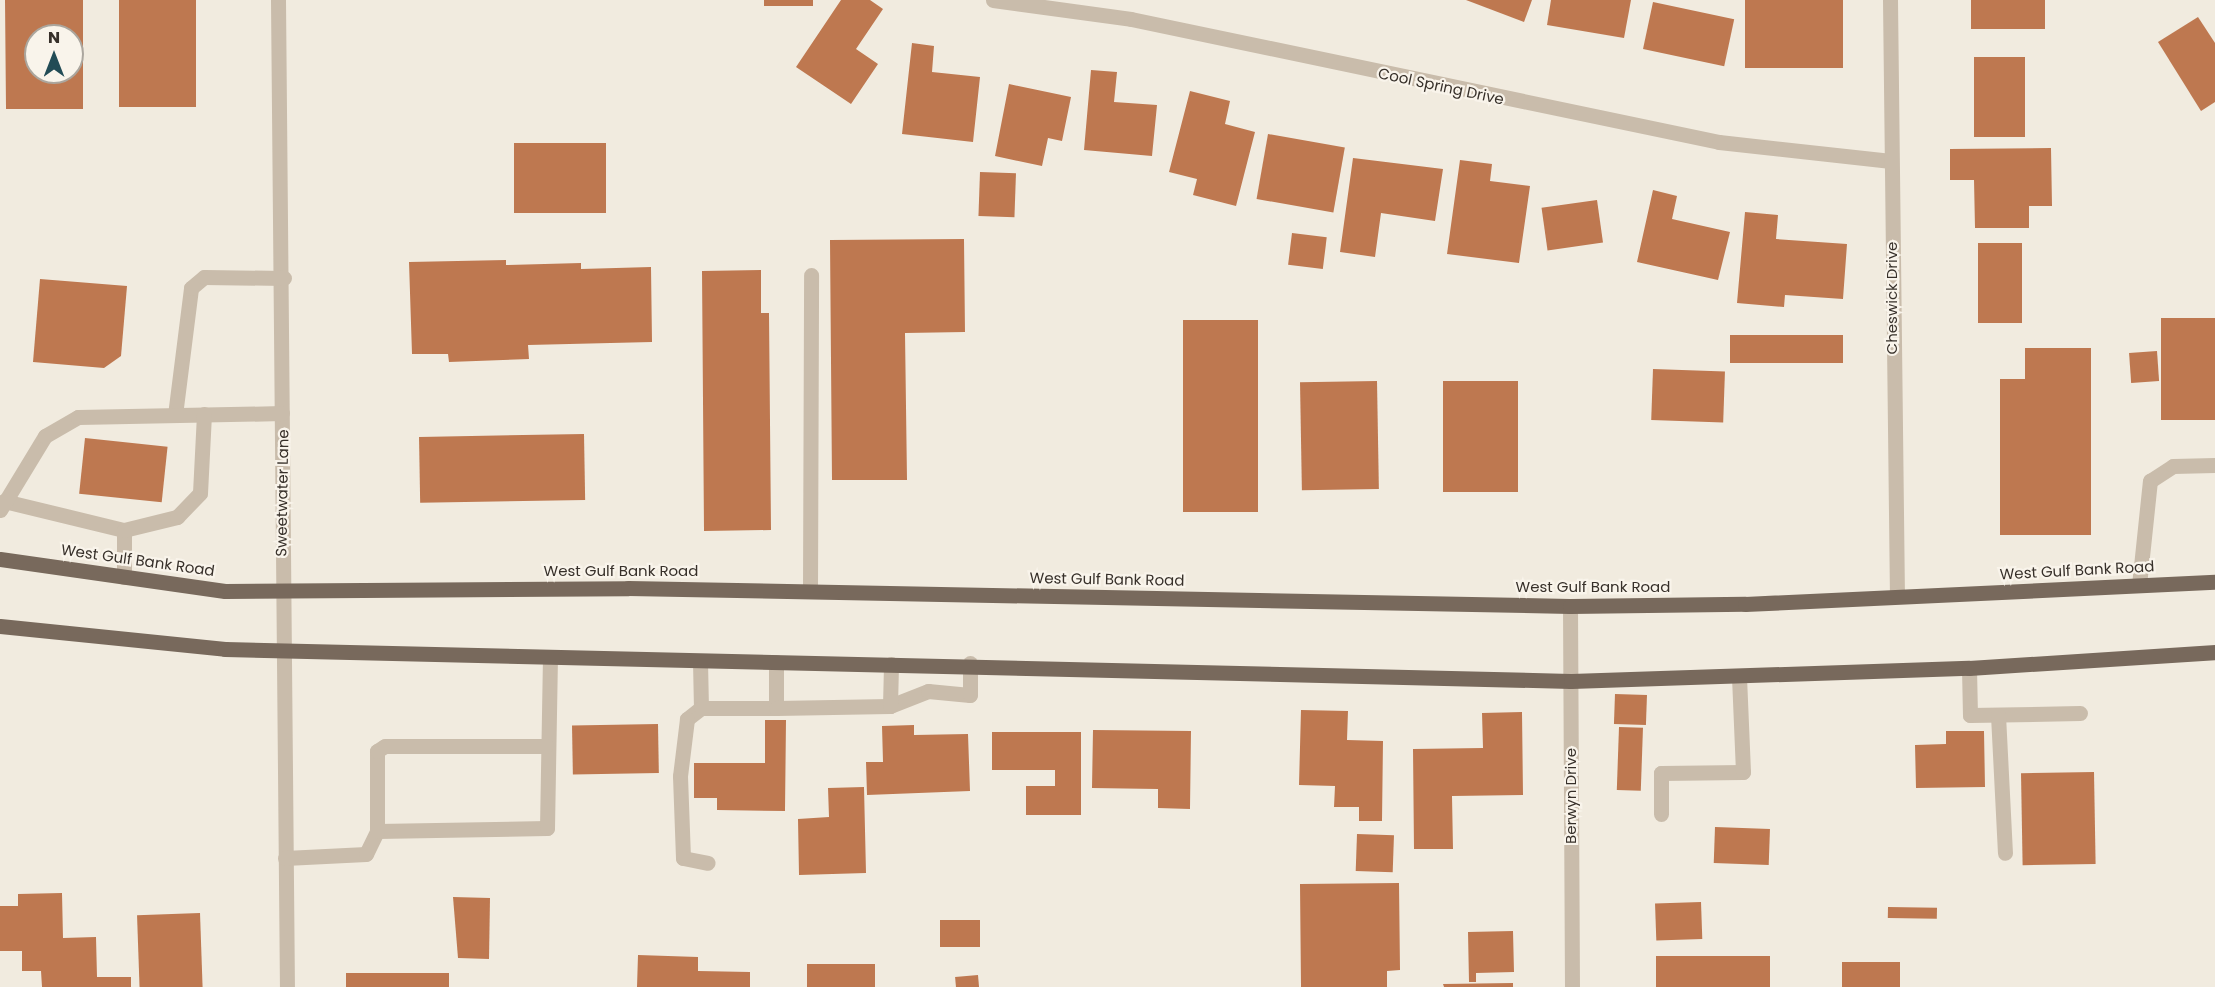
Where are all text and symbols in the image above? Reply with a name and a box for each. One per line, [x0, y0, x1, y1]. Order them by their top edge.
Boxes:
north arrow [24, 24, 84, 84]
text: N [48, 26, 60, 49]
street label: Cool Spring Drive [1377, 64, 1505, 108]
street label: Cheswick Drive [1883, 242, 1901, 354]
street label: Sweetwater Lane [272, 429, 292, 557]
street label: West Gulf Bank Road [60, 540, 216, 580]
street label: West Gulf Bank Road [1999, 557, 2155, 583]
street label: West Gulf Bank Road [544, 562, 698, 580]
street label: West Gulf Bank Road [1029, 569, 1185, 589]
street label: West Gulf Bank Road [1516, 578, 1670, 596]
street label: Berwyn Drive [1562, 748, 1580, 844]

